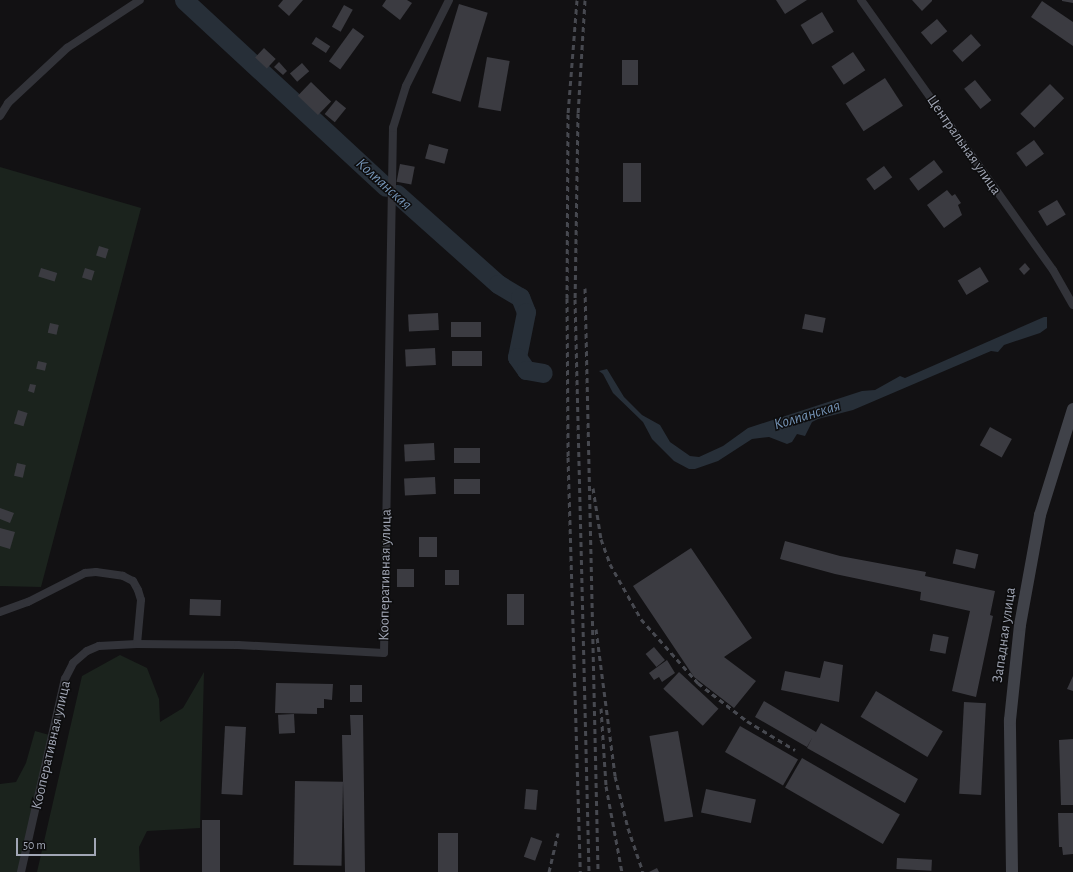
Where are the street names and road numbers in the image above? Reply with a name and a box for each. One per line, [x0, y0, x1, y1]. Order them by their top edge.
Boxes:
street label: Центральная улица [923, 91, 1005, 199]
street label: Кооперативная улица [375, 509, 395, 641]
street label: Западная улица [988, 586, 1020, 684]
street label: Кооперативная улица [27, 679, 75, 811]

